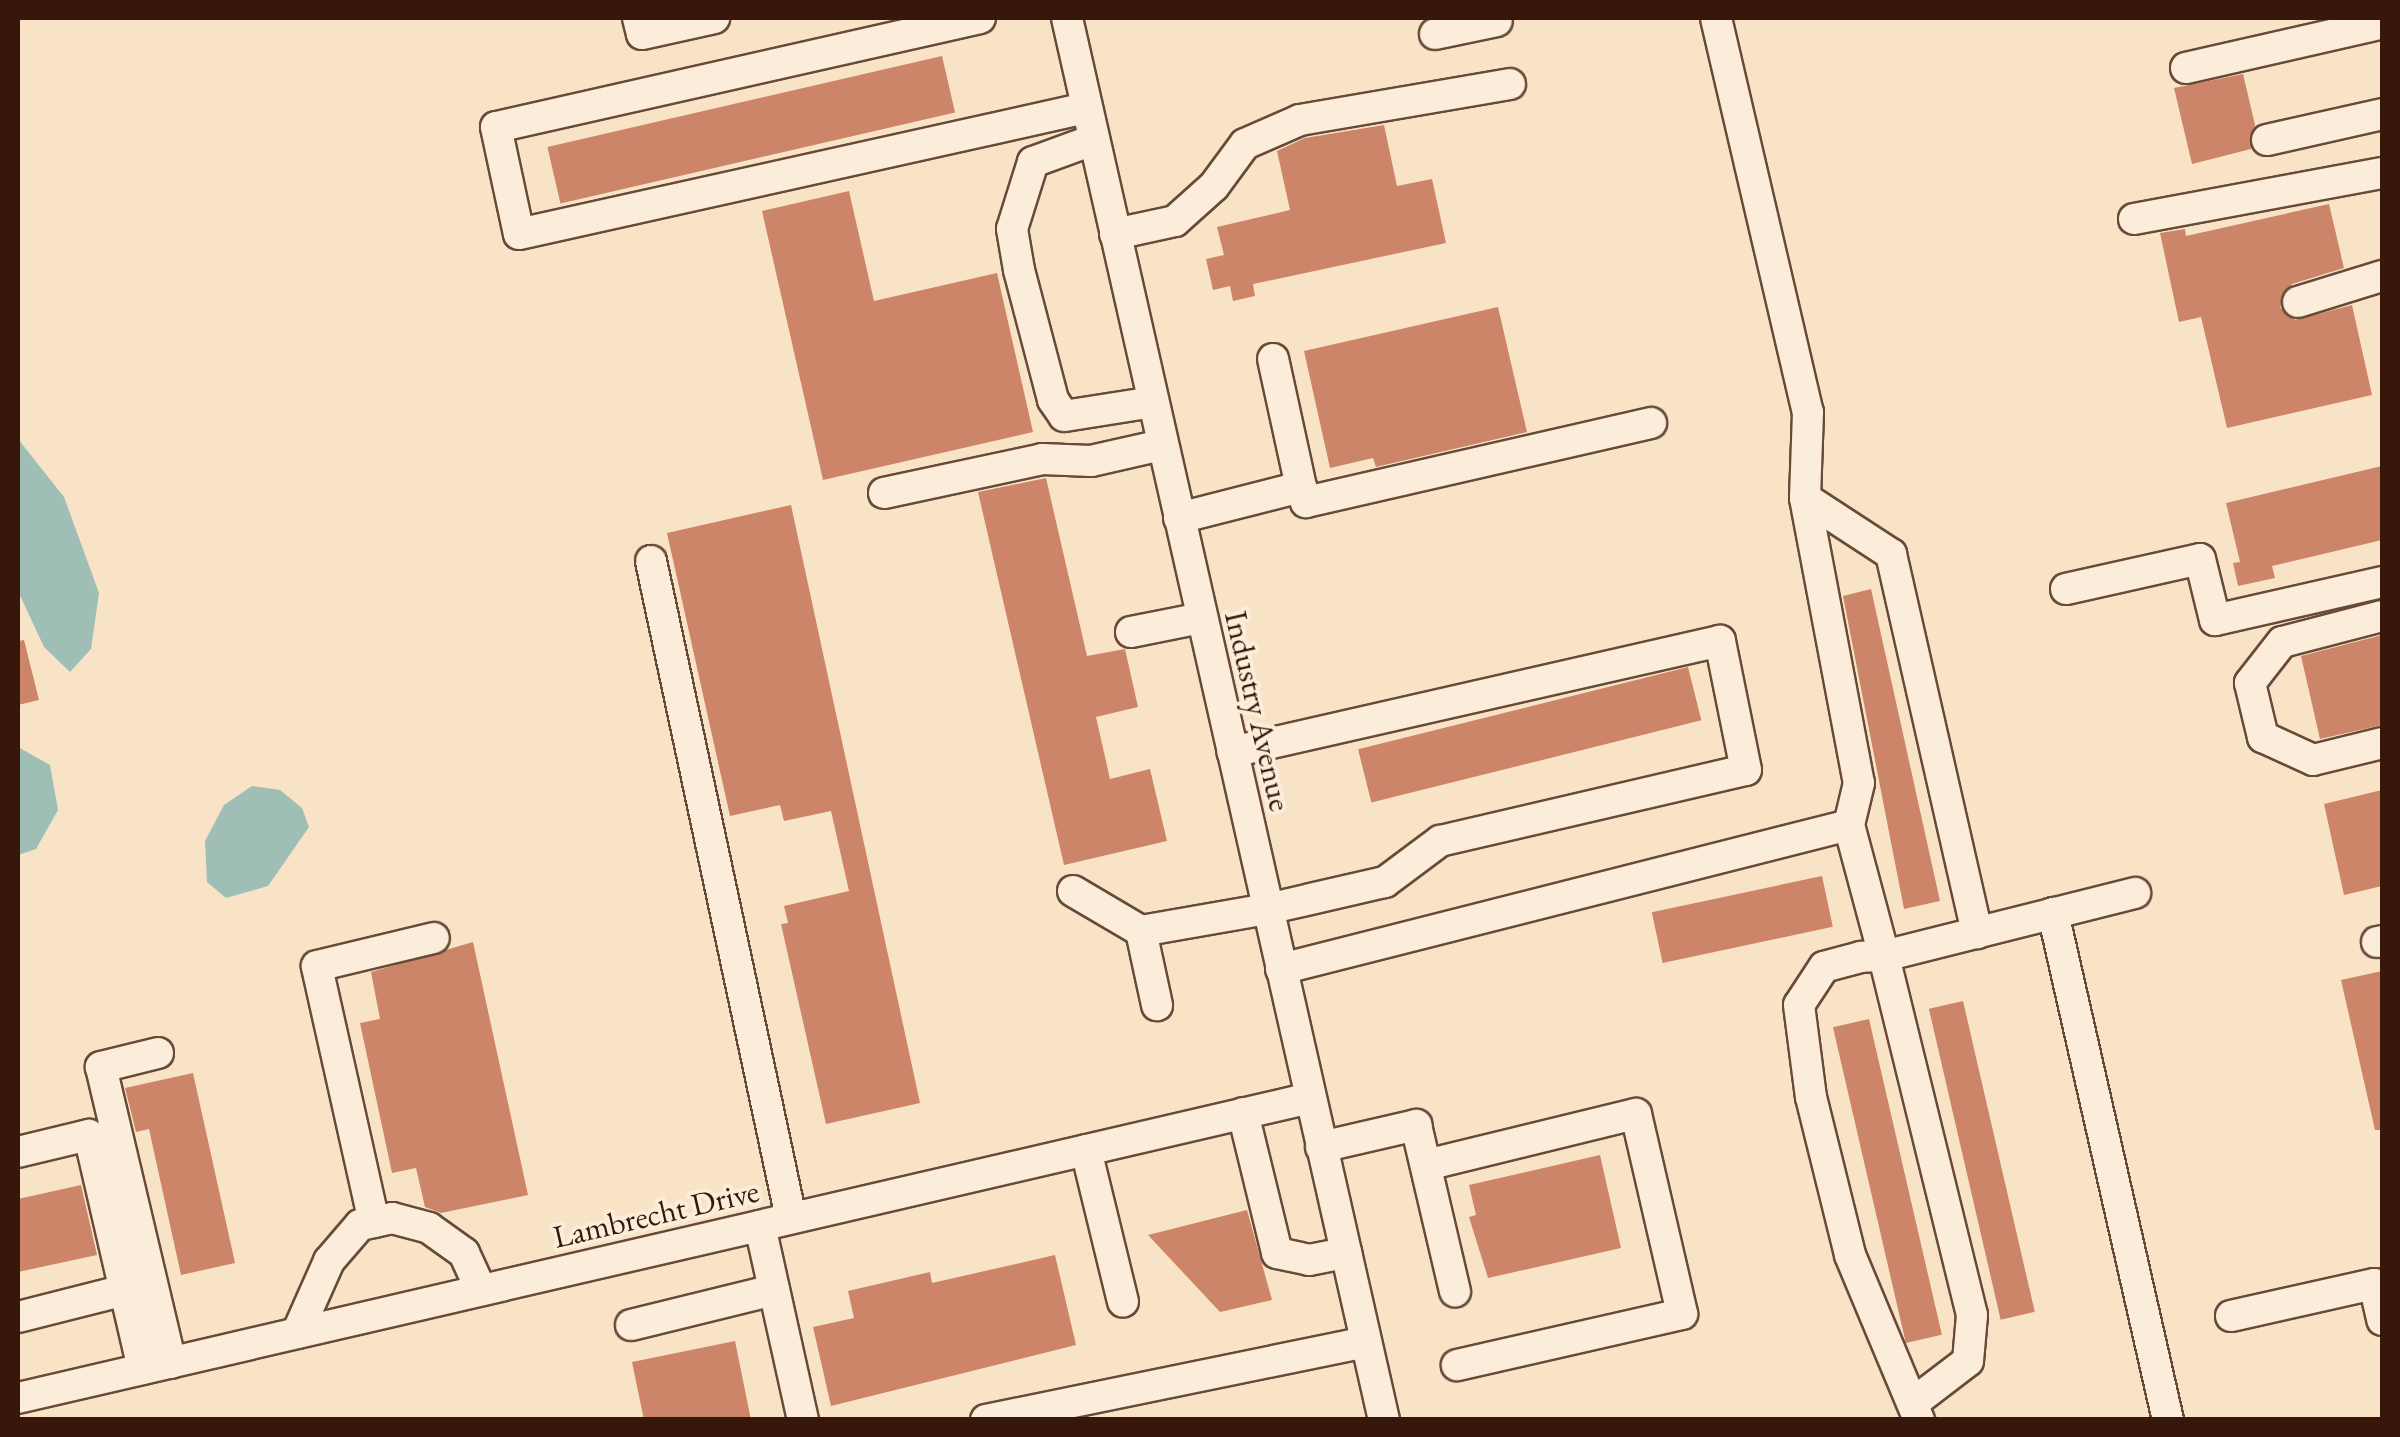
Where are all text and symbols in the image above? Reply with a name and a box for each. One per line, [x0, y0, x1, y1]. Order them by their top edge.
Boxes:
street label: Industry Avenue [1216, 607, 1300, 815]
street label: Lambrecht Drive [549, 1172, 763, 1256]

